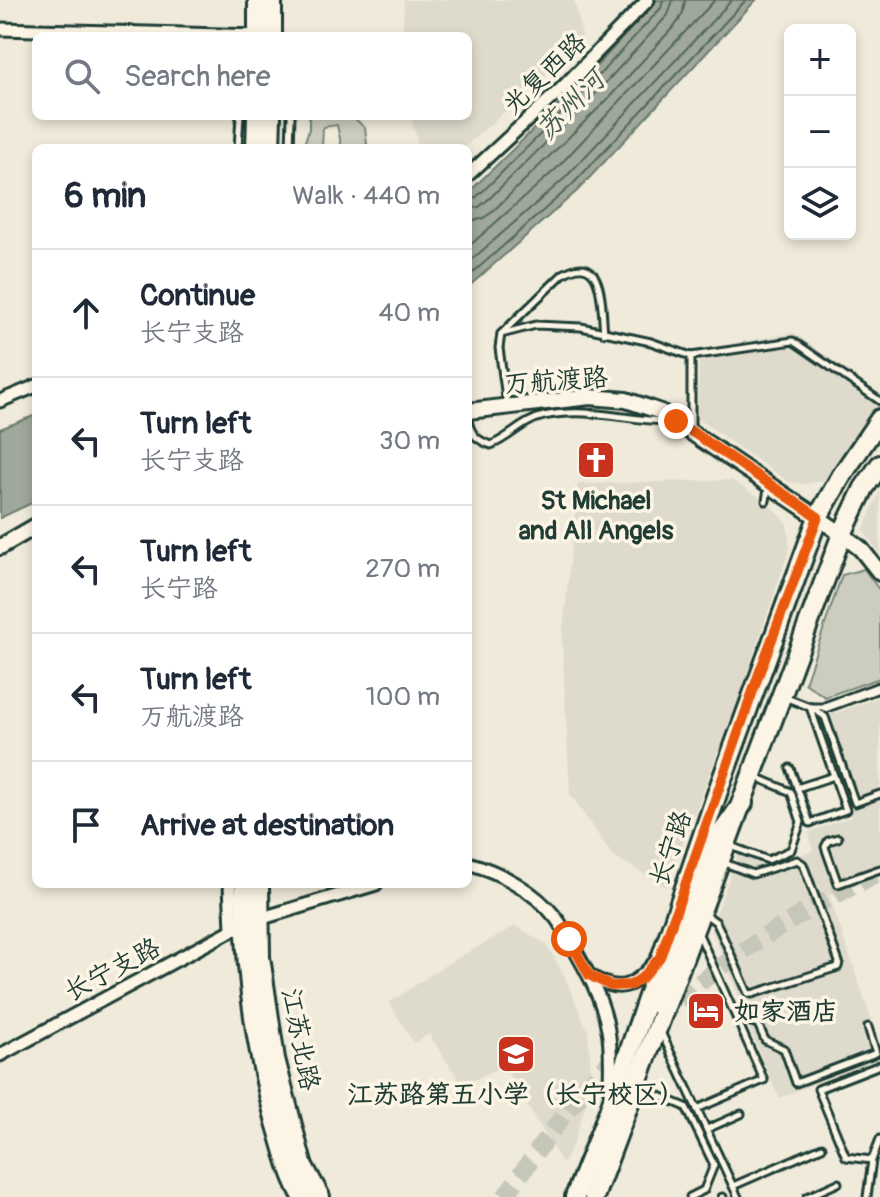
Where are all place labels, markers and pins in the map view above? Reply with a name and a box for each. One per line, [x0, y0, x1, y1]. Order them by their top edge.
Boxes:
church icon: St Michael and All Angels [575, 439, 617, 481]
place label: St Michael and All Angels [519, 485, 674, 547]
hotel icon: 如家酒店 [685, 990, 727, 1032]
place label: 如家酒店 [734, 996, 838, 1028]
school or university icon: 江苏路第五小学（长宁校区） [495, 1033, 537, 1075]
place label: 江苏路第五小学（长宁校区） [347, 1079, 685, 1111]

